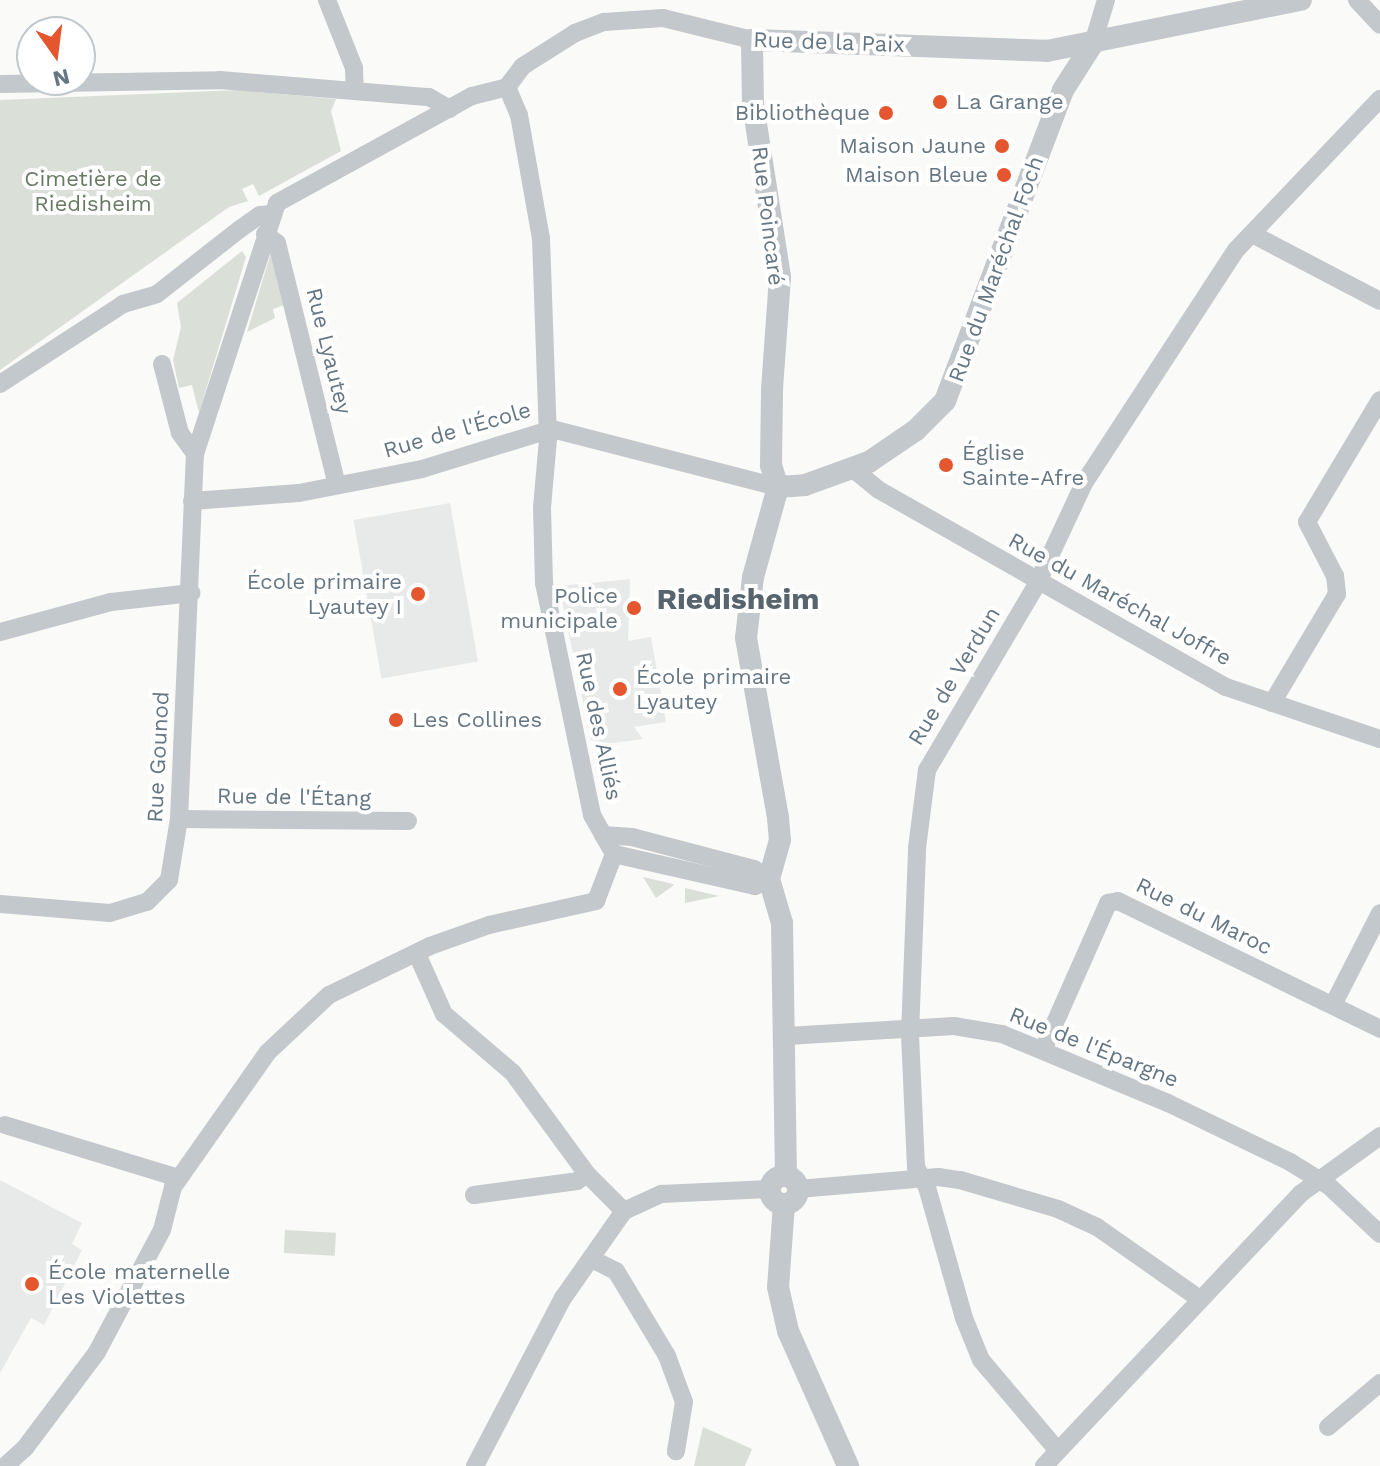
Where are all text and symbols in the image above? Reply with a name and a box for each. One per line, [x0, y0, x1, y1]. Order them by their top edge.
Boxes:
north arrow [16, 16, 96, 96]
street label: Rue de la Paix [752, 26, 906, 58]
text: N [51, 64, 72, 92]
place label: La Grange [956, 89, 1064, 115]
marker: La Grange [931, 93, 949, 111]
place label: Bibliothèque [735, 100, 870, 126]
marker: Bibliothèque [877, 104, 895, 122]
place label: Maison Jaune [839, 133, 986, 159]
marker: Maison Jaune [993, 137, 1011, 155]
street label: Rue Poincaré [746, 145, 790, 287]
street label: Rue du Maréchal Foch [943, 152, 1049, 386]
place label: Maison Bleue [845, 162, 988, 188]
park label: Cimetière de Riedisheim [24, 165, 162, 216]
marker: Maison Bleue [995, 166, 1013, 184]
street label: Rue Lyautey [301, 285, 357, 417]
street label: Rue de l'École [380, 396, 534, 464]
place label: Église Sainte-Afre [962, 439, 1084, 490]
marker: Église Sainte-Afre [937, 456, 955, 474]
street label: Rue du Maréchal Joffre [1003, 526, 1237, 672]
place label: École primaire Lyautey I [247, 568, 402, 620]
district label: Riedisheim [656, 581, 820, 617]
place label: Police municipale [500, 582, 618, 634]
marker: École primaire Lyautey I [409, 585, 427, 603]
marker: Police municipale [625, 599, 643, 617]
street label: Rue de Verdun [902, 602, 1006, 750]
street label: Rue des Alliés [570, 649, 628, 803]
place label: École primaire Lyautey [636, 663, 791, 714]
marker: École primaire Lyautey [611, 680, 629, 698]
street label: Rue Gounod [141, 691, 175, 823]
place label: Les Collines [412, 707, 542, 733]
marker: Les Collines [387, 711, 405, 729]
street label: Rue de l'Étang [217, 782, 371, 812]
street label: Rue du Maroc [1132, 872, 1276, 960]
street label: Rue de l'Épargne [1005, 1001, 1183, 1093]
place label: École maternelle Les Violettes [48, 1258, 230, 1310]
marker: École maternelle Les Violettes [23, 1275, 41, 1293]

